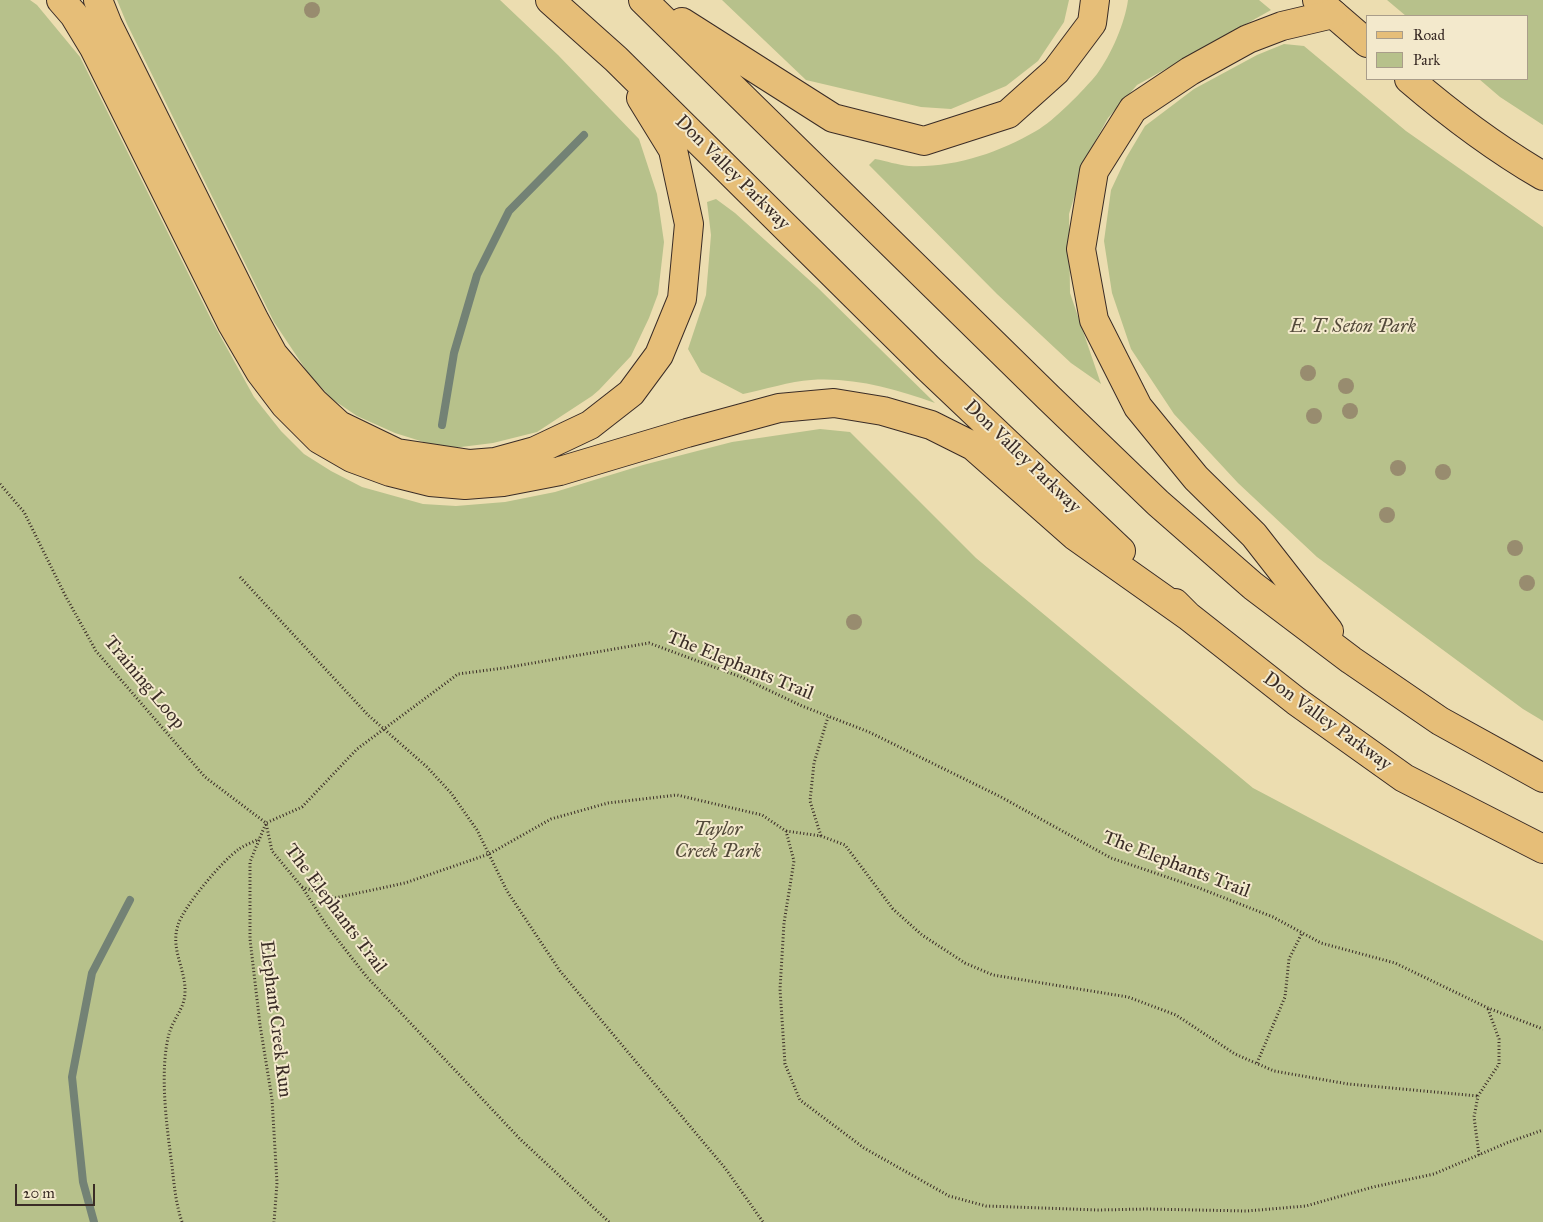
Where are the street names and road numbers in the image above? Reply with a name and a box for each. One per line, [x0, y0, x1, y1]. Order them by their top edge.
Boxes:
street label: Don Valley Parkway [670, 111, 794, 235]
street label: Don Valley Parkway [959, 396, 1085, 518]
street label: The Elephants Trail [663, 626, 817, 706]
street label: Training Loop [98, 632, 190, 734]
street label: Don Valley Parkway [1258, 668, 1396, 776]
street label: The Elephants Trail [1099, 826, 1253, 904]
street label: The Elephants Trail [279, 840, 391, 978]
street label: Elephant Creek Run [254, 939, 296, 1099]

